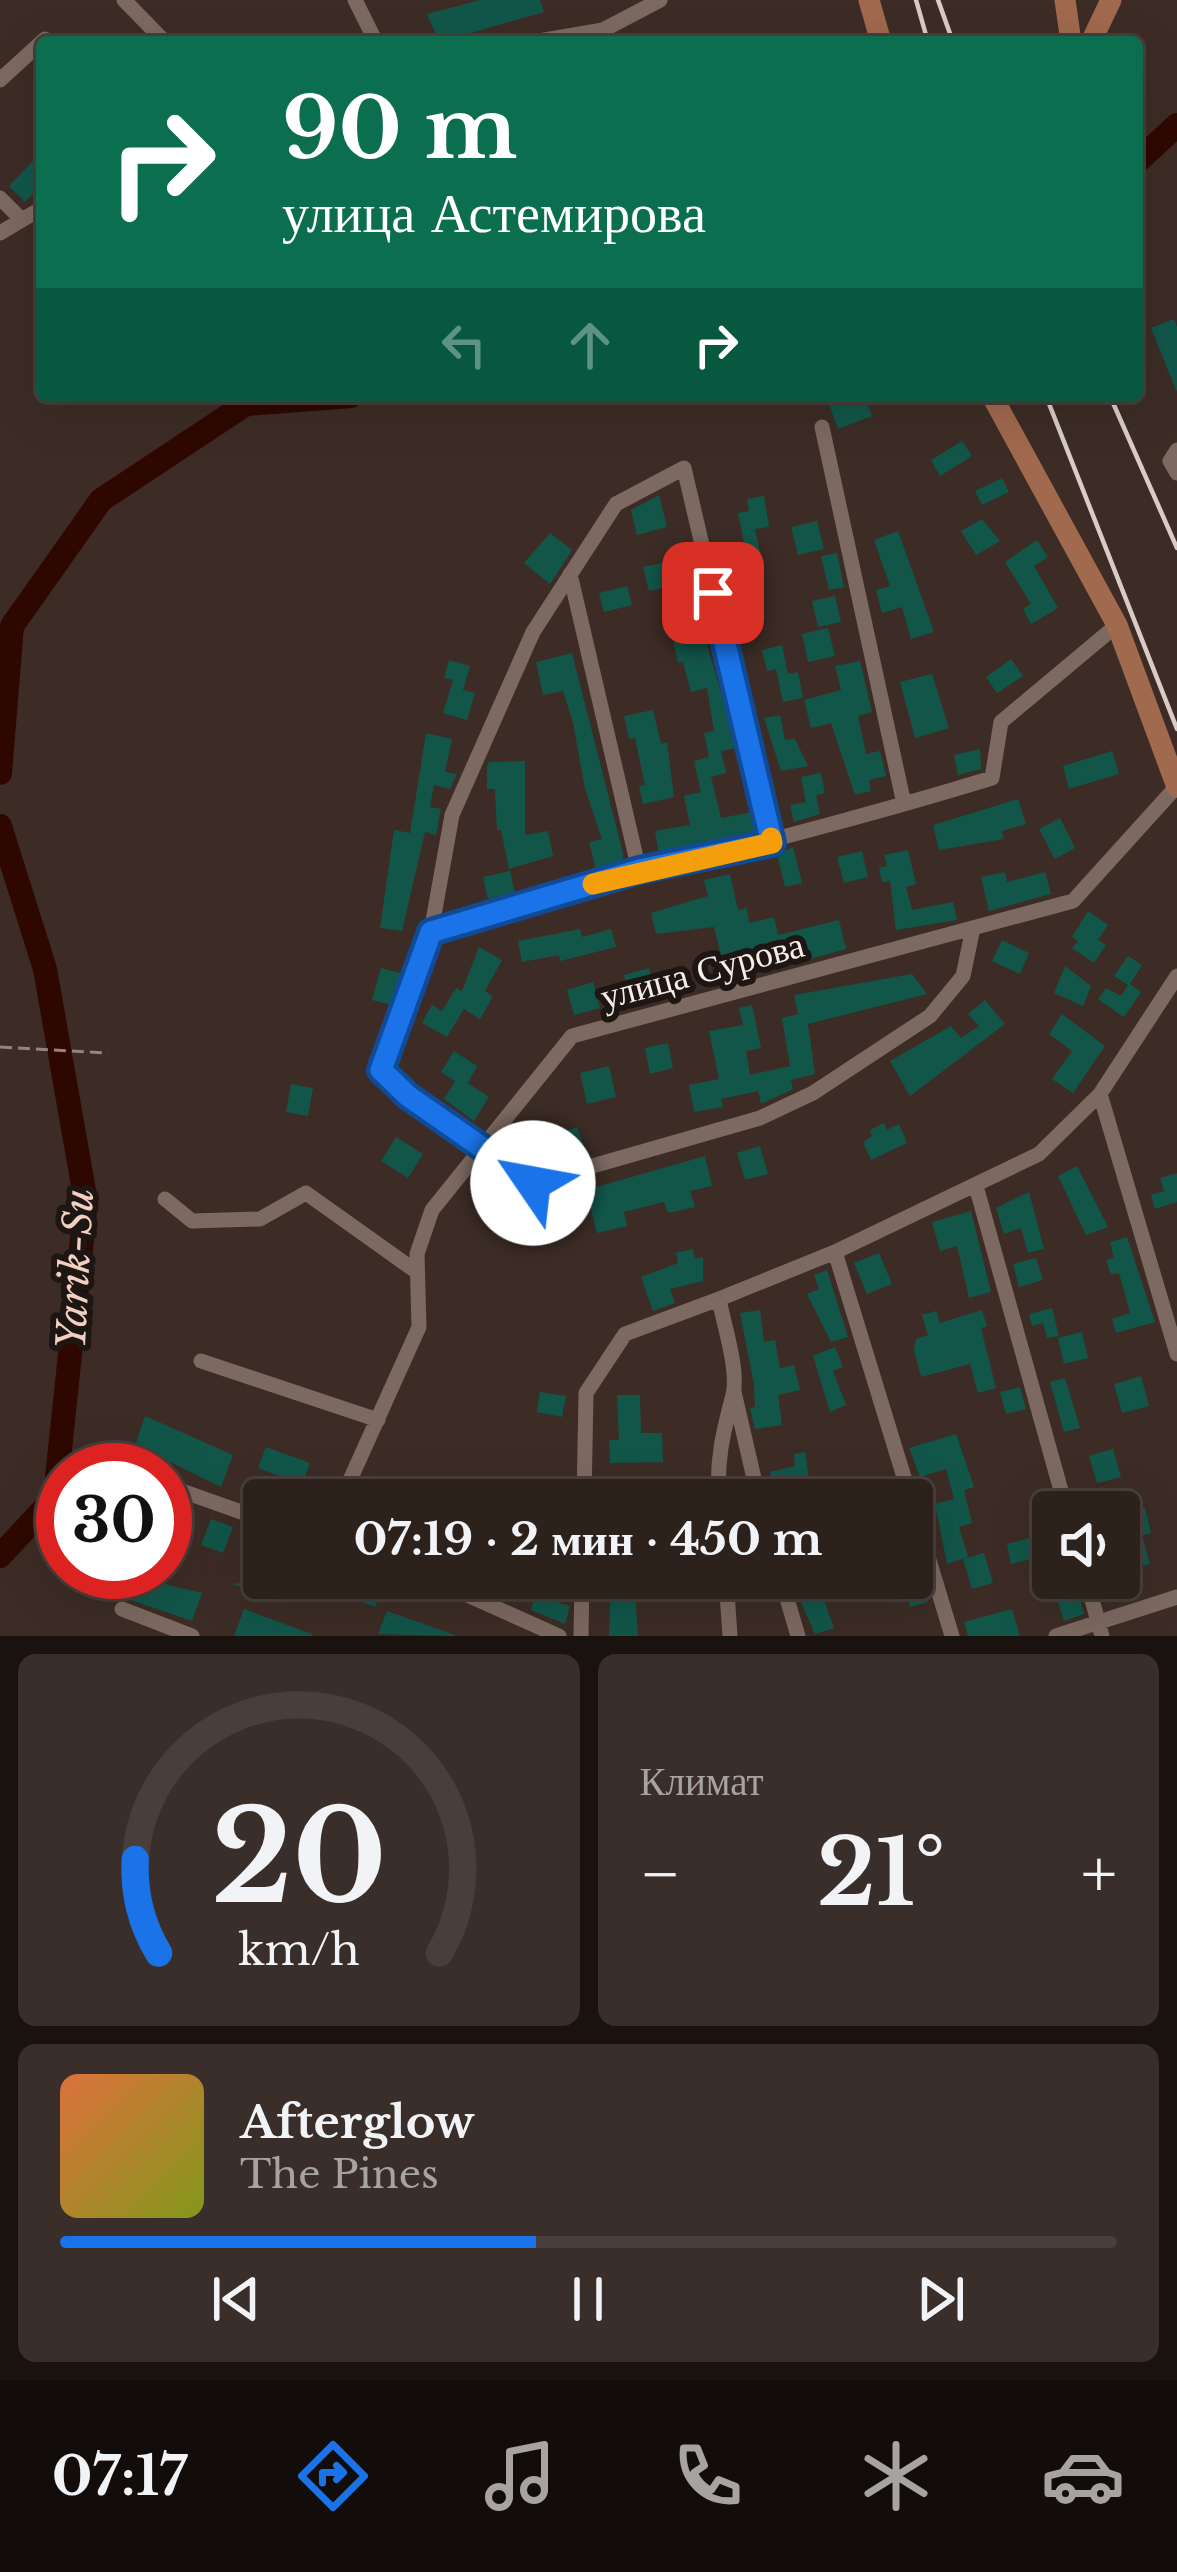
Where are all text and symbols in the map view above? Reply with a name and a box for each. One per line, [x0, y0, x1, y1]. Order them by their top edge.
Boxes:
text: 90 m [282, 77, 517, 181]
icon: right [84, 84, 240, 240]
text: улица Астемирова [282, 180, 706, 247]
icon: left [431, 312, 497, 378]
icon: ahead [557, 312, 623, 378]
icon: right [683, 312, 749, 378]
pin [662, 542, 764, 644]
icon: arrive [680, 560, 746, 626]
street label: улица Сурова [595, 922, 809, 1019]
position arrow [470, 1120, 596, 1246]
water label: Yarik-Su [47, 1187, 104, 1351]
speed limit sign: 30 [36, 1443, 192, 1599]
map controls [1032, 1491, 1140, 1599]
button: sound [1032, 1491, 1140, 1599]
text: 07:19 · 2 мин · 450 m [353, 1511, 823, 1567]
text: Климат [640, 1757, 764, 1806]
text: 20 [211, 1781, 386, 1936]
text: 21° [817, 1818, 945, 1929]
text: − [640, 1833, 681, 1915]
text: + [1081, 1833, 1117, 1915]
text: km/h [238, 1923, 360, 1977]
text: Afterglow [240, 2094, 475, 2150]
text: The Pines [240, 2150, 439, 2199]
icon: previous [203, 2266, 269, 2332]
icon: pause [555, 2266, 621, 2332]
icon: next [908, 2266, 974, 2332]
icon: directions [291, 2434, 375, 2518]
icon: music [478, 2434, 562, 2518]
icon: phone [666, 2434, 750, 2518]
icon: climate [854, 2434, 938, 2518]
icon: car [1041, 2434, 1125, 2518]
text: 07:17 [52, 2443, 187, 2510]

